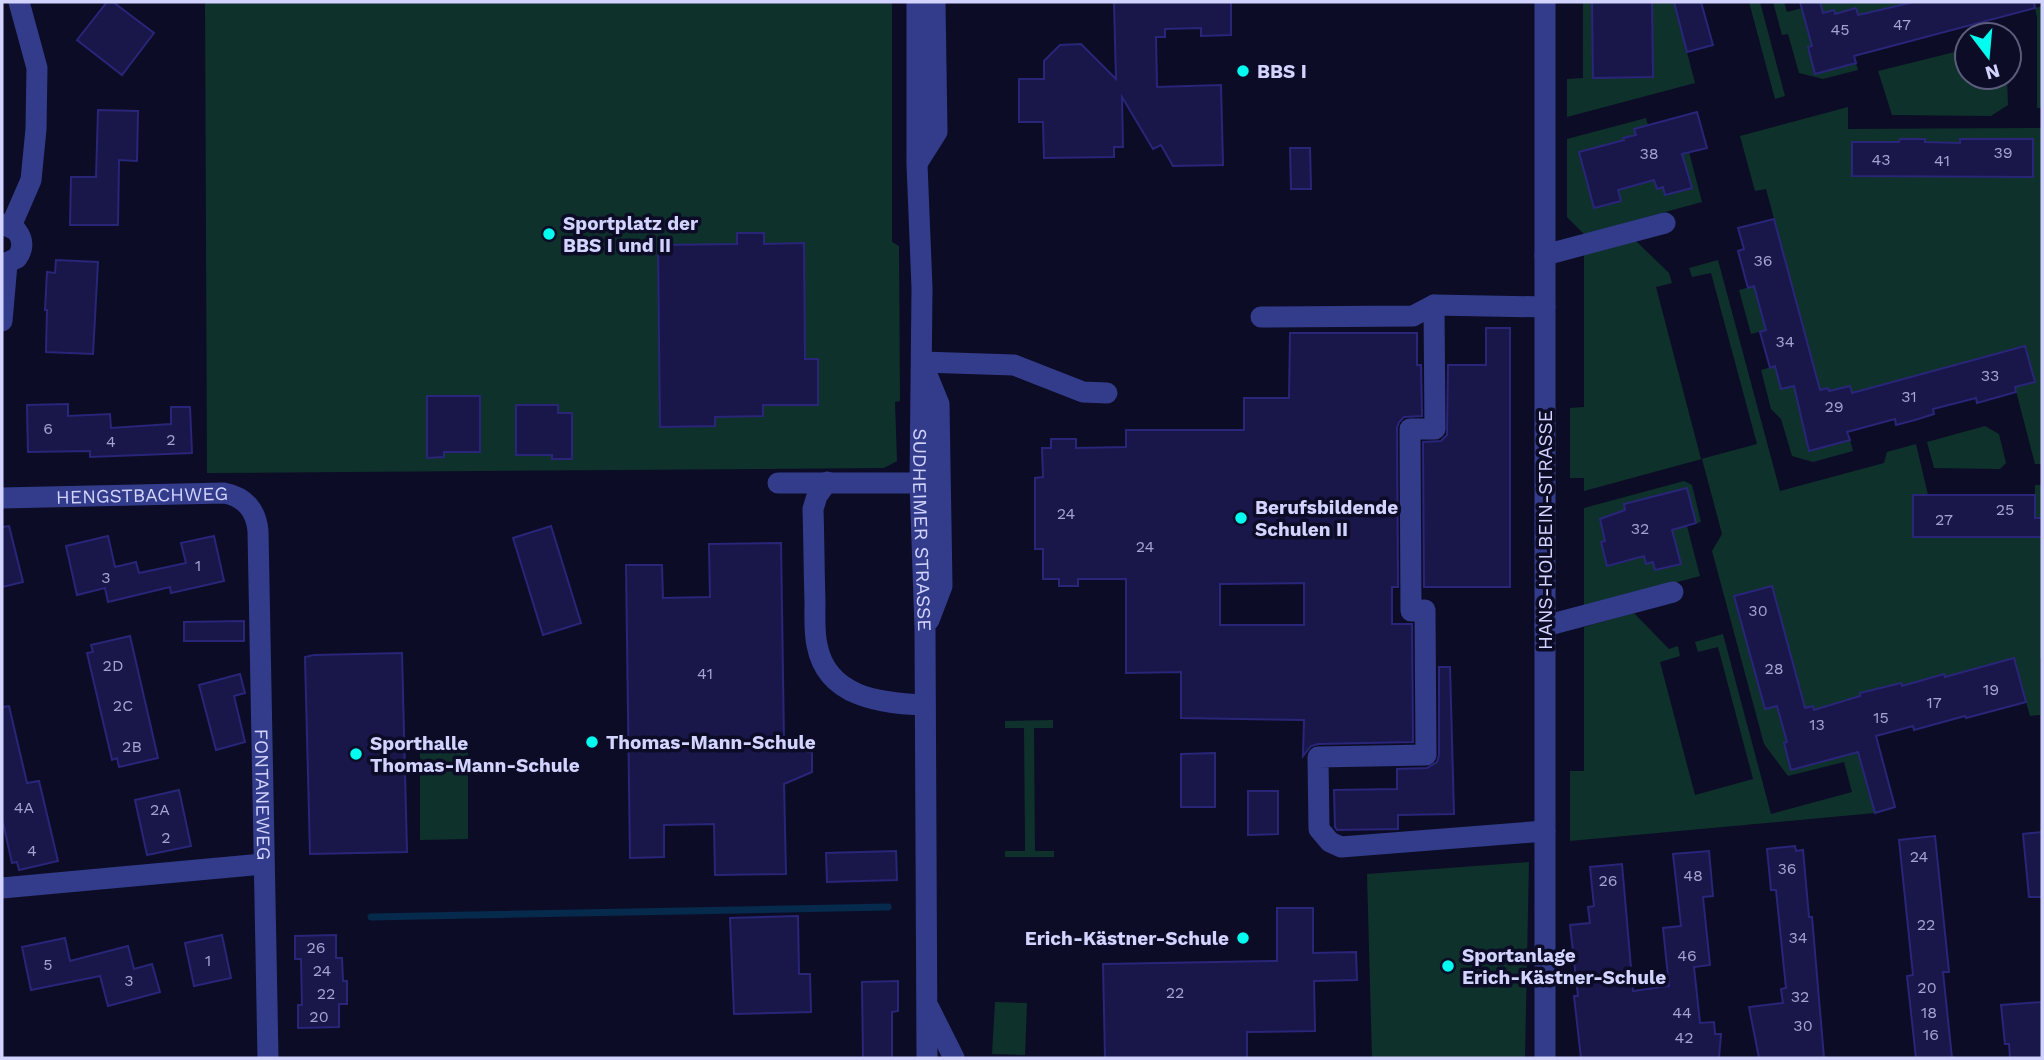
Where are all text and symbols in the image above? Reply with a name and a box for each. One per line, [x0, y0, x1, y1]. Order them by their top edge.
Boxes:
house number: 47 [1893, 15, 1911, 34]
house number: 45 [1830, 20, 1850, 39]
north arrow [1953, 21, 2023, 91]
text: N [1983, 59, 2002, 85]
place label: BBS I [1257, 60, 1307, 83]
marker: BBS I [1235, 63, 1251, 79]
house number: 39 [1993, 143, 2013, 162]
house number: 38 [1639, 144, 1659, 163]
house number: 43 [1871, 150, 1891, 169]
house number: 41 [1934, 151, 1950, 170]
place label: Sportplatz der BBS I und II [563, 212, 699, 257]
marker: Sportplatz der BBS I und II [541, 226, 557, 242]
house number: 36 [1753, 251, 1773, 270]
house number: 34 [1775, 332, 1795, 351]
house number: 33 [1981, 366, 1999, 385]
house number: 31 [1901, 387, 1917, 406]
house number: 29 [1824, 397, 1844, 416]
street label: HANS-HOLBEIN-STRASSE [1534, 410, 1557, 650]
house number: 6 [43, 419, 53, 438]
street label: SUDHEIMER STRASSE [908, 428, 937, 632]
house number: 2 [166, 430, 176, 449]
house number: 4 [106, 432, 116, 451]
street label: HENGSTBACHWEG [56, 481, 228, 508]
place label: Berufsbildende Schulen II [1255, 496, 1398, 541]
house number: 25 [1996, 500, 2014, 519]
house number: 24 [1057, 504, 1076, 523]
marker: Berufsbildende Schulen II [1233, 510, 1249, 526]
house number: 27 [1935, 510, 1953, 529]
house number: 32 [1631, 519, 1649, 538]
house number: 24 [1136, 537, 1155, 556]
house number: 1 [195, 556, 201, 575]
house number: 3 [101, 568, 111, 587]
house number: 30 [1748, 601, 1768, 620]
house number: 2D [103, 656, 123, 675]
house number: 28 [1764, 659, 1784, 678]
house number: 41 [697, 664, 713, 683]
house number: 19 [1983, 680, 1999, 699]
house number: 17 [1926, 693, 1942, 712]
house number: 2C [113, 696, 133, 715]
house number: 15 [1873, 708, 1889, 727]
house number: 13 [1809, 715, 1825, 734]
street label: FONTANEWEG [250, 728, 276, 861]
place label: Thomas-Mann-Schule [606, 731, 816, 754]
place label: Sporthalle Thomas-Mann-Schule [370, 732, 580, 777]
marker: Thomas-Mann-Schule [584, 734, 600, 750]
house number: 2B [122, 737, 142, 756]
marker: Sporthalle Thomas-Mann-Schule [348, 746, 364, 762]
house number: 4A [14, 798, 35, 817]
house number: 2A [150, 800, 170, 819]
house number: 2 [161, 828, 171, 847]
house number: 4 [27, 841, 37, 860]
house number: 24 [1910, 847, 1929, 866]
house number: 36 [1777, 859, 1797, 878]
house number: 48 [1683, 866, 1703, 885]
house number: 26 [1598, 871, 1618, 890]
house number: 22 [1917, 915, 1935, 934]
place label: Erich-Kästner-Schule [1025, 927, 1229, 950]
house number: 34 [1788, 928, 1808, 947]
marker: Erich-Kästner-Schule [1235, 930, 1251, 946]
house number: 26 [306, 938, 326, 957]
place label: Sportanlage Erich-Kästner-Schule [1462, 944, 1666, 989]
house number: 46 [1677, 946, 1697, 965]
house number: 1 [205, 951, 211, 970]
house number: 5 [43, 955, 53, 974]
marker: Sportanlage Erich-Kästner-Schule [1440, 958, 1456, 974]
house number: 24 [313, 961, 332, 980]
house number: 3 [124, 971, 134, 990]
house number: 20 [1917, 978, 1937, 997]
house number: 22 [1166, 983, 1184, 1002]
house number: 22 [317, 984, 335, 1003]
house number: 32 [1791, 987, 1809, 1006]
house number: 44 [1672, 1003, 1692, 1022]
house number: 18 [1921, 1003, 1937, 1022]
house number: 20 [309, 1007, 329, 1026]
house number: 30 [1793, 1016, 1813, 1035]
house number: 16 [1923, 1025, 1939, 1044]
house number: 42 [1674, 1028, 1694, 1047]

